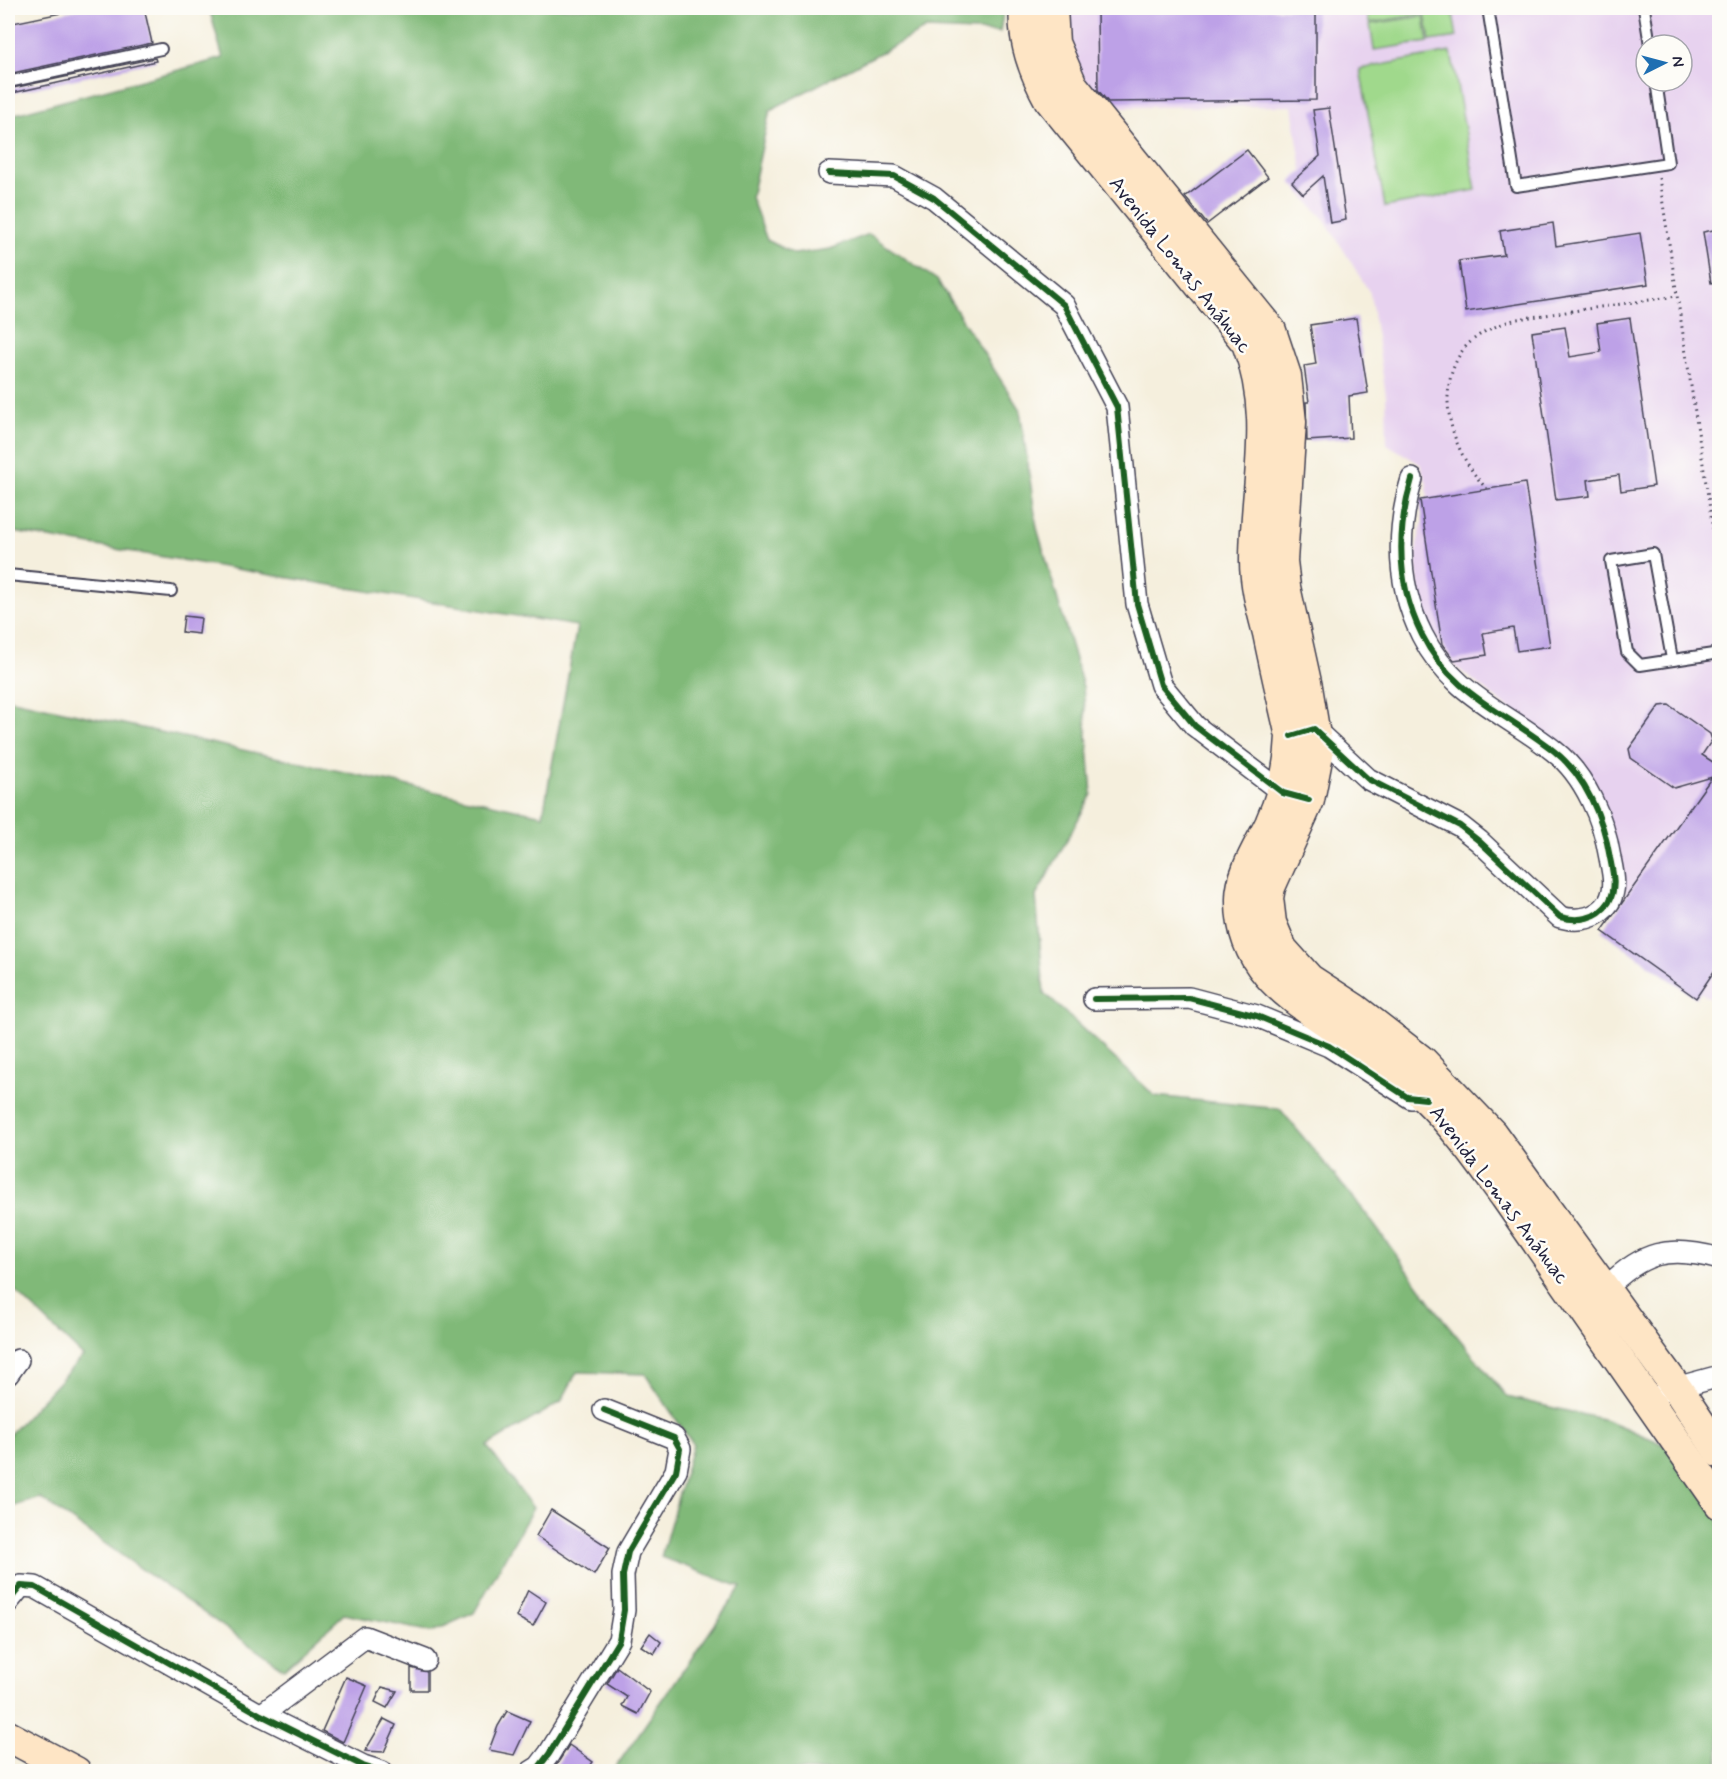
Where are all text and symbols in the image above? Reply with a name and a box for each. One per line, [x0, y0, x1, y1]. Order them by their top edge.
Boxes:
north arrow [1634, 33, 1694, 93]
text: N [1666, 55, 1688, 68]
street label: Avenida Lomas Anáhuac [1102, 171, 1258, 359]
street label: Avenida Lomas Anáhuac [1422, 1100, 1576, 1290]

